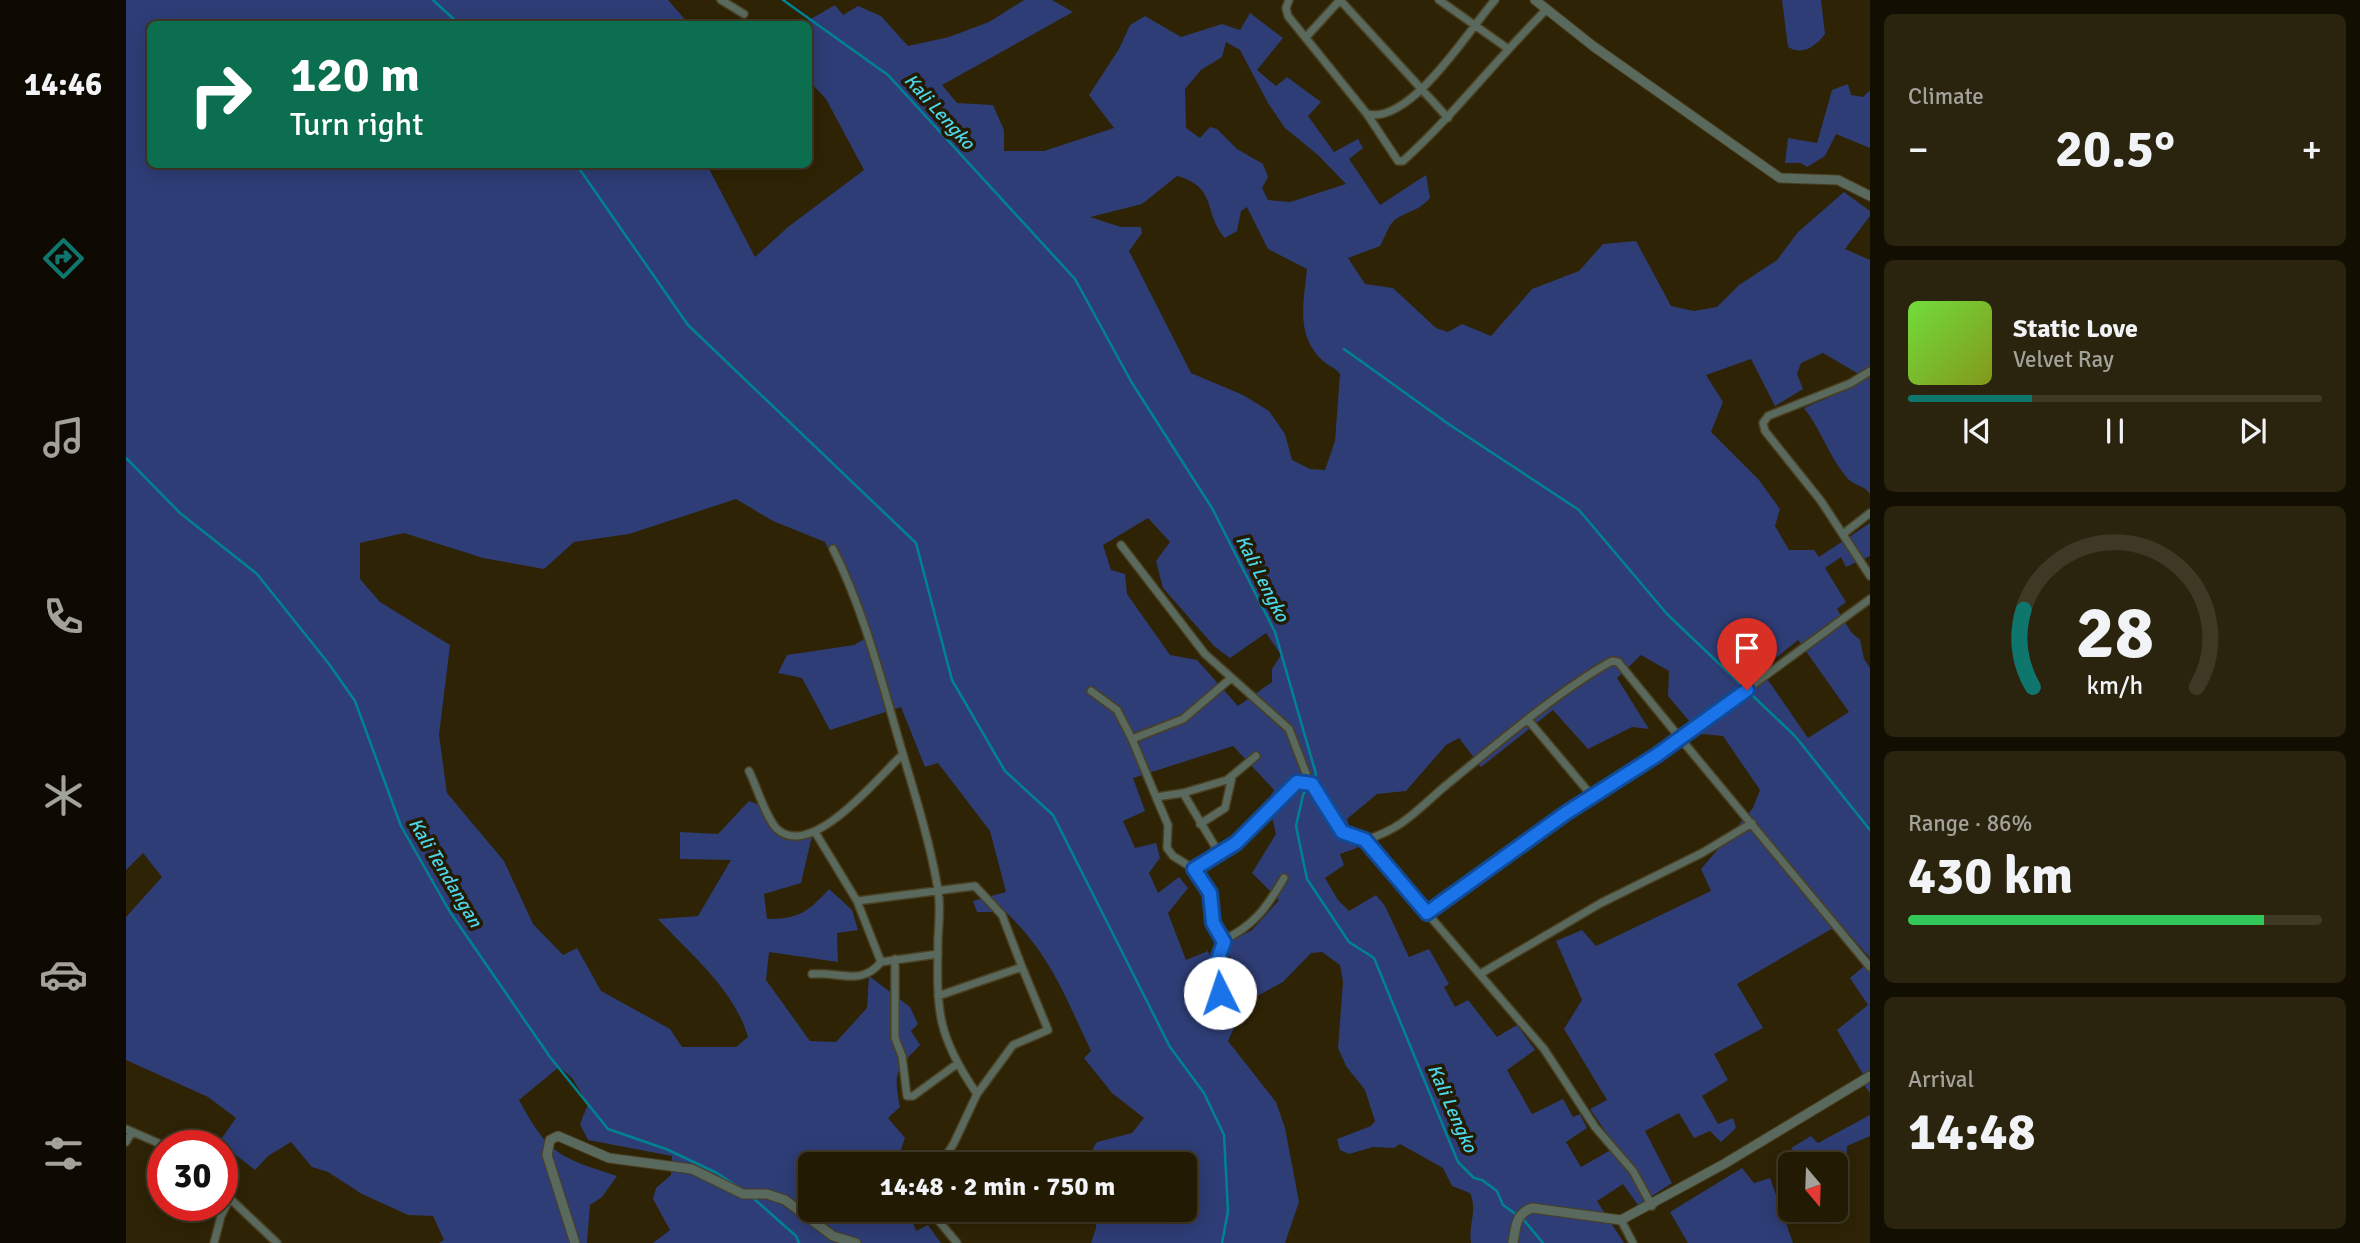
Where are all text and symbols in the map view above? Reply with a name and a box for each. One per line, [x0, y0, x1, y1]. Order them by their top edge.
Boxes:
text: 120 m [290, 45, 420, 105]
icon: right [175, 49, 266, 140]
text: 14:46 [24, 65, 102, 104]
water label: Kali Lengko [899, 69, 980, 156]
text: Climate [1908, 82, 1984, 111]
text: Turn right [290, 105, 423, 144]
text: 20.5° [2055, 117, 2175, 181]
text: − [1908, 126, 1929, 173]
text: + [2301, 126, 2322, 173]
icon: directions [39, 234, 88, 283]
text: Static Love [2013, 313, 2138, 345]
text: Velvet Ray [2013, 345, 2114, 374]
icon: previous [1958, 412, 1996, 450]
icon: pause [2096, 412, 2134, 450]
icon: next [2234, 412, 2272, 450]
icon: music [39, 413, 88, 462]
water label: Kali Lengko [1230, 531, 1295, 627]
text: 28 [2076, 590, 2154, 679]
icon: phone [39, 592, 88, 641]
pin [1717, 618, 1777, 690]
icon: arrive [1728, 629, 1766, 667]
text: km/h [2087, 670, 2143, 701]
icon: climate [39, 771, 88, 820]
text: Range · 86% [1908, 809, 2032, 838]
water label: Kali Tendangan [403, 813, 488, 932]
text: 430 km [1908, 844, 2073, 908]
icon: car [39, 950, 88, 999]
position arrow [1183, 956, 1257, 1030]
water label: Kali Lengko [1422, 1061, 1483, 1157]
text: Arrival [1908, 1065, 1974, 1094]
text: 14:48 [1908, 1100, 2036, 1164]
icon: filters [39, 1129, 88, 1178]
speed limit sign: 30 [147, 1130, 238, 1221]
north arrow [1778, 1152, 1848, 1222]
map controls [1778, 1152, 1848, 1222]
text: 14:48 · 2 min · 750 m [880, 1171, 1115, 1203]

